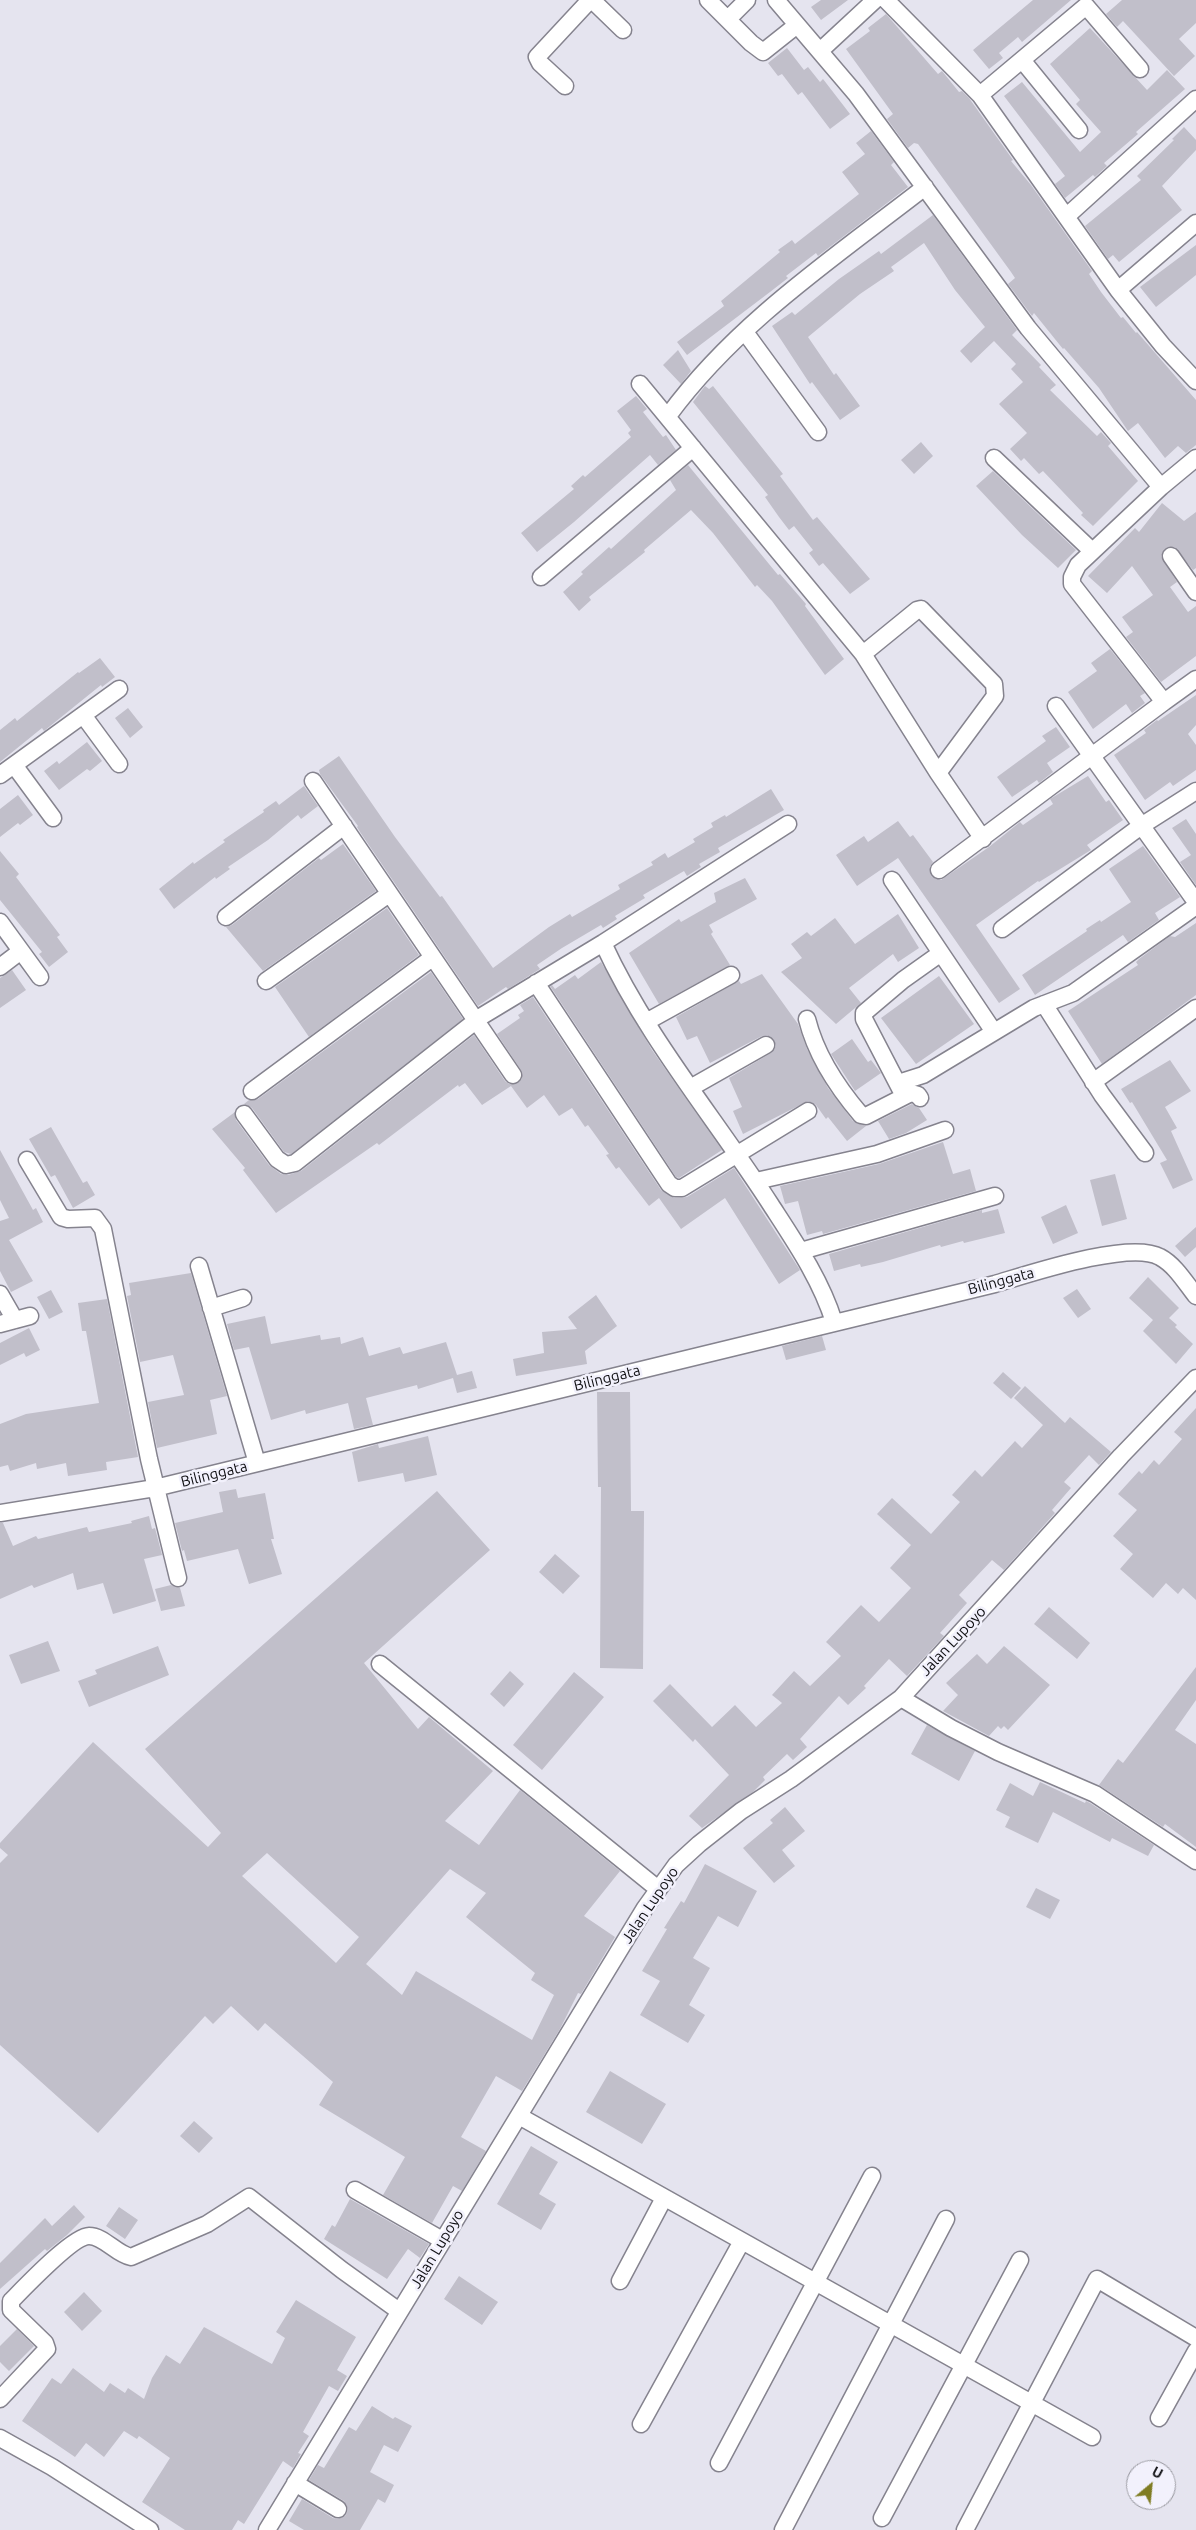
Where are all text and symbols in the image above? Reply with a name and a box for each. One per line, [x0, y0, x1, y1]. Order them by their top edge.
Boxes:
street label: Bilinggata [966, 1264, 1036, 1298]
street label: Bilinggata [572, 1361, 642, 1395]
street label: Bilinggata [179, 1457, 249, 1491]
street label: Jalan Lupoyo [916, 1603, 990, 1679]
street label: Jalan Lupoyo [618, 1863, 682, 1947]
street label: Jalan Lupoyo [407, 2206, 467, 2292]
north arrow [1126, 2460, 1176, 2510]
text: U [1149, 2463, 1166, 2482]

